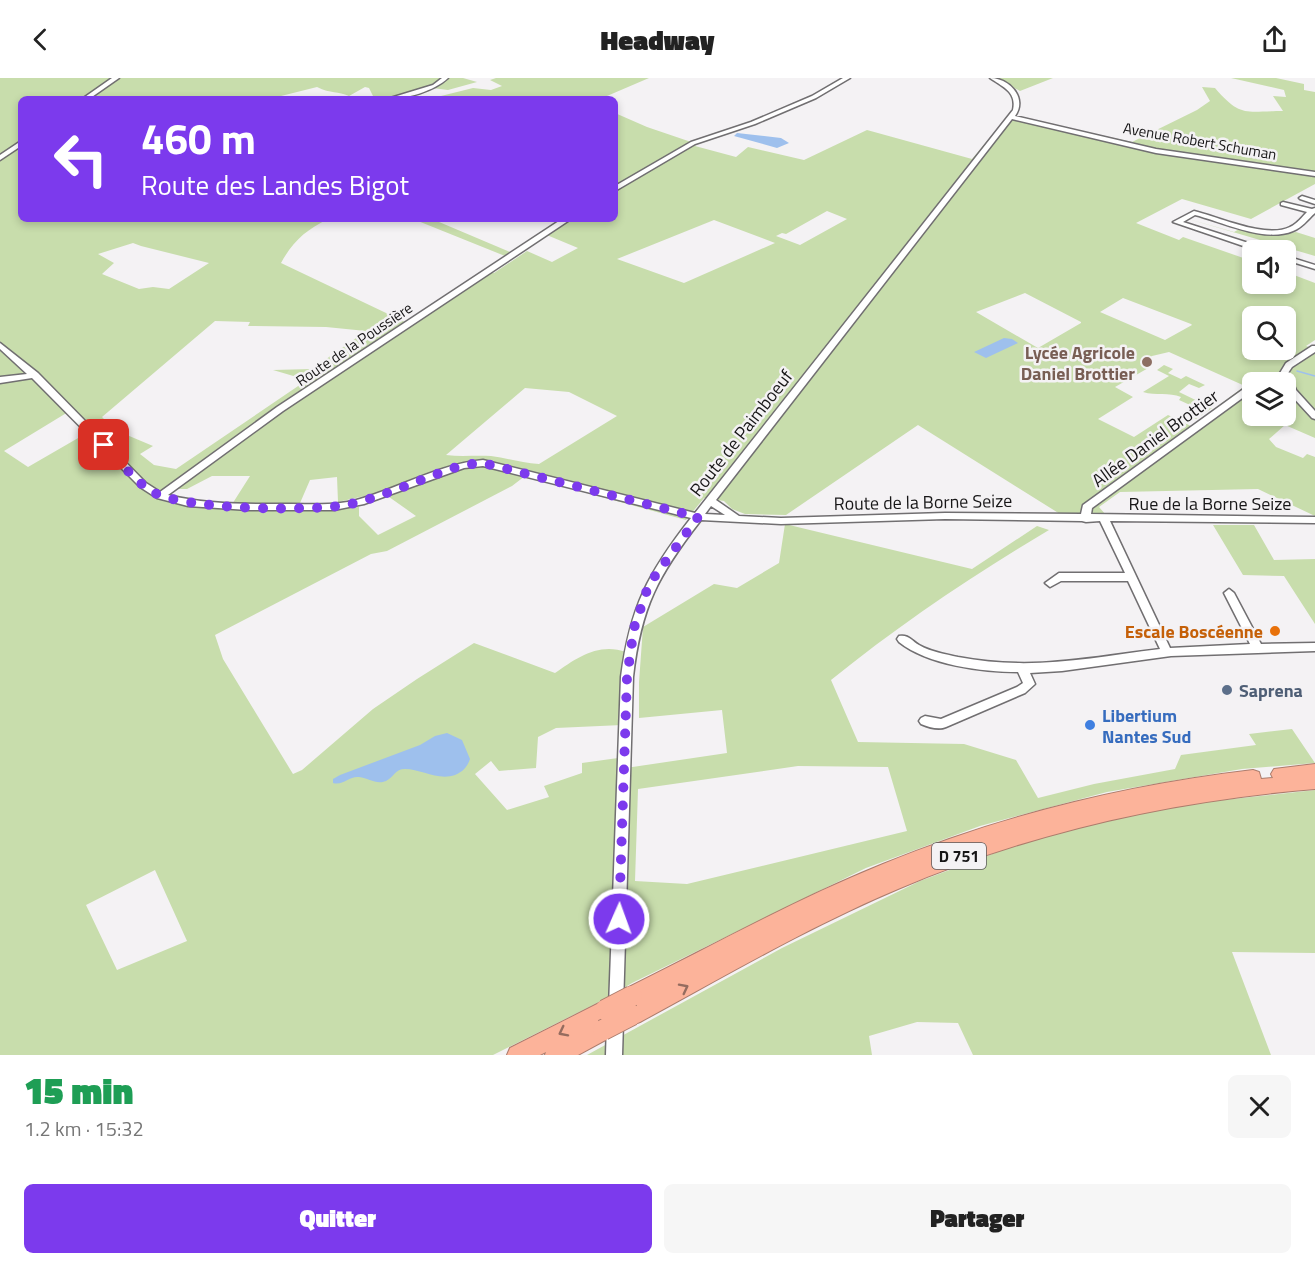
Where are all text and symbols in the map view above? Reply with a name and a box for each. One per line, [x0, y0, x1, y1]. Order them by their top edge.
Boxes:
text: Headway [601, 19, 714, 60]
icon: back [24, 23, 57, 56]
icon: share [1258, 23, 1291, 56]
text: 460 m [141, 106, 256, 170]
street label: Avenue Robert Schuman [1122, 116, 1278, 166]
icon: left [42, 120, 120, 198]
text: Route des Landes Bigot [141, 164, 409, 205]
map controls [1242, 240, 1296, 426]
button: sound [1242, 240, 1296, 294]
street label: Route de la Poussière [291, 296, 417, 392]
button: search [1242, 306, 1296, 360]
place label: Lycée Agricole Daniel Brottier [1021, 339, 1135, 387]
marker: Lycée Agricole Daniel Brottier [1140, 355, 1154, 369]
street label: Route de Paimboeuf [683, 364, 799, 502]
button: layers [1242, 372, 1296, 426]
street label: Allée Daniel Brottier [1086, 383, 1224, 493]
pin [78, 419, 129, 470]
icon: arrive [87, 428, 120, 461]
street label: Route de la Borne Seize [833, 487, 1013, 517]
street label: Rue de la Borne Seize [1129, 490, 1291, 517]
place label: Escale Boscéenne [1125, 618, 1263, 645]
marker: Escale Boscéenne [1268, 624, 1282, 638]
place label: Saprena [1239, 677, 1303, 704]
marker: Saprena [1220, 683, 1234, 697]
place label: Libertium Nantes Sud [1102, 702, 1191, 750]
marker: Libertium Nantes Sud [1083, 718, 1097, 732]
road number: D 751 [932, 843, 986, 869]
position arrow [587, 887, 651, 951]
one-way arrow [677, 984, 688, 995]
one-way arrow [559, 1025, 570, 1036]
text: 15 min [24, 1063, 133, 1118]
button: close [1228, 1075, 1291, 1138]
text: 1.2 km · 15:32 [24, 1113, 144, 1144]
button: Quitter [24, 1184, 652, 1253]
button: Partager [664, 1184, 1291, 1253]

